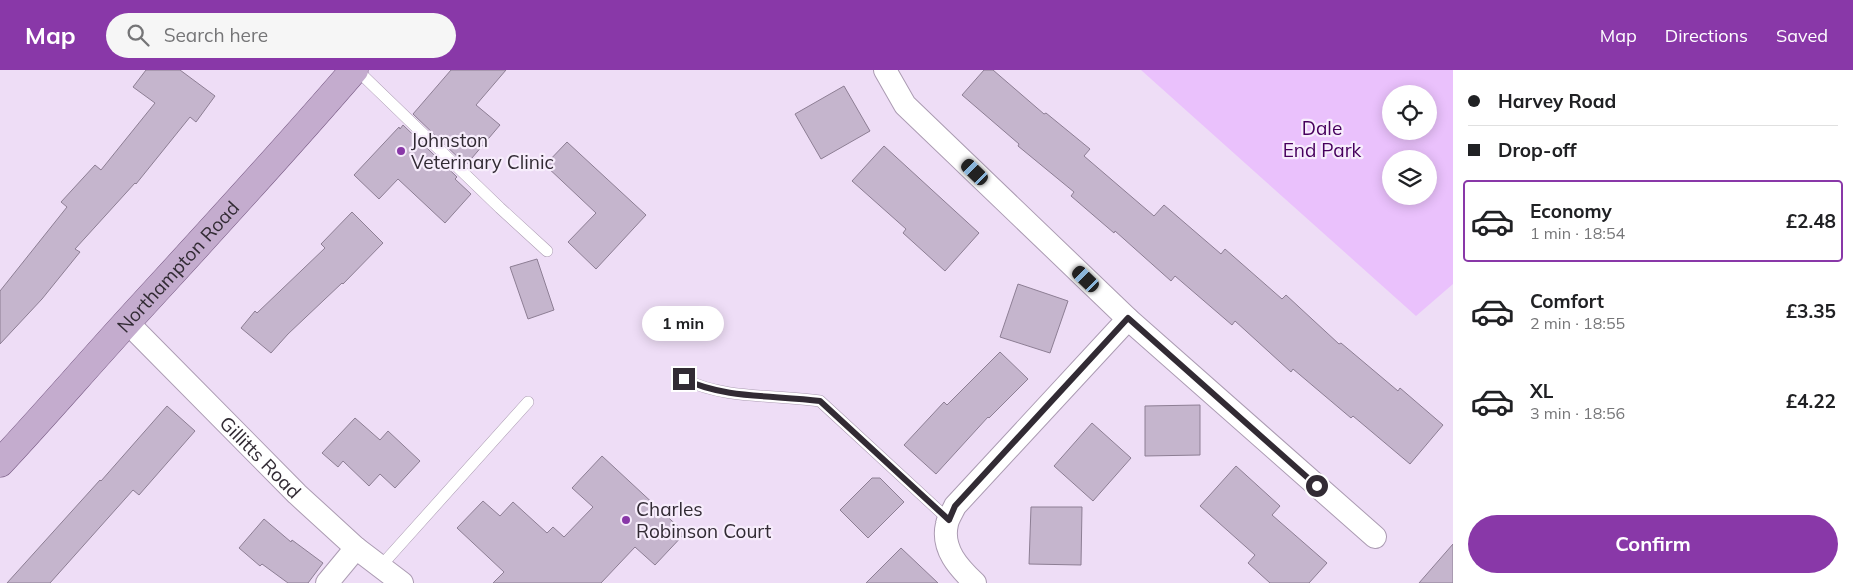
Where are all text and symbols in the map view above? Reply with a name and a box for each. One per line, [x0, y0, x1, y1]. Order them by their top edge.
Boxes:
search box [106, 13, 456, 58]
text: Map [25, 20, 76, 50]
icon: search [124, 21, 152, 49]
text: Search here [164, 23, 268, 47]
text: Map [1600, 24, 1637, 47]
text: Directions [1665, 24, 1748, 47]
text: Saved [1776, 24, 1828, 47]
map controls [1382, 85, 1437, 205]
button: locate [1382, 85, 1437, 140]
text: Harvey Road [1498, 89, 1616, 113]
park label: Dale End Park [1283, 116, 1362, 162]
place label: Johnston Veterinary Clinic [411, 128, 554, 174]
text: Drop-off [1498, 138, 1576, 162]
marker: Johnston Veterinary Clinic [395, 145, 407, 157]
button: layers [1382, 150, 1437, 205]
car [958, 156, 991, 188]
street label: Northampton Road [112, 196, 244, 337]
icon: car [1470, 199, 1515, 244]
text: Economy [1530, 199, 1612, 223]
text: £2.48 [1786, 209, 1836, 233]
text: 1 min · 18:54 [1530, 223, 1625, 243]
car [1070, 263, 1102, 295]
icon: car [1470, 289, 1515, 334]
text: Comfort [1530, 289, 1604, 313]
text: £3.35 [1786, 299, 1836, 323]
callout: 1 min [643, 306, 725, 342]
text: 1 min [662, 313, 704, 333]
text: 2 min · 18:55 [1530, 313, 1625, 333]
route end [673, 368, 695, 390]
icon: car [1470, 379, 1515, 424]
text: XL [1530, 379, 1553, 403]
text: £4.22 [1786, 389, 1836, 413]
text: 3 min · 18:56 [1530, 403, 1625, 423]
street label: Gillitts Road [215, 411, 306, 503]
route start [1306, 475, 1328, 497]
place label: Charles Robinson Court [636, 497, 772, 543]
marker: Charles Robinson Court [620, 514, 632, 526]
button: Confirm [1468, 515, 1838, 573]

